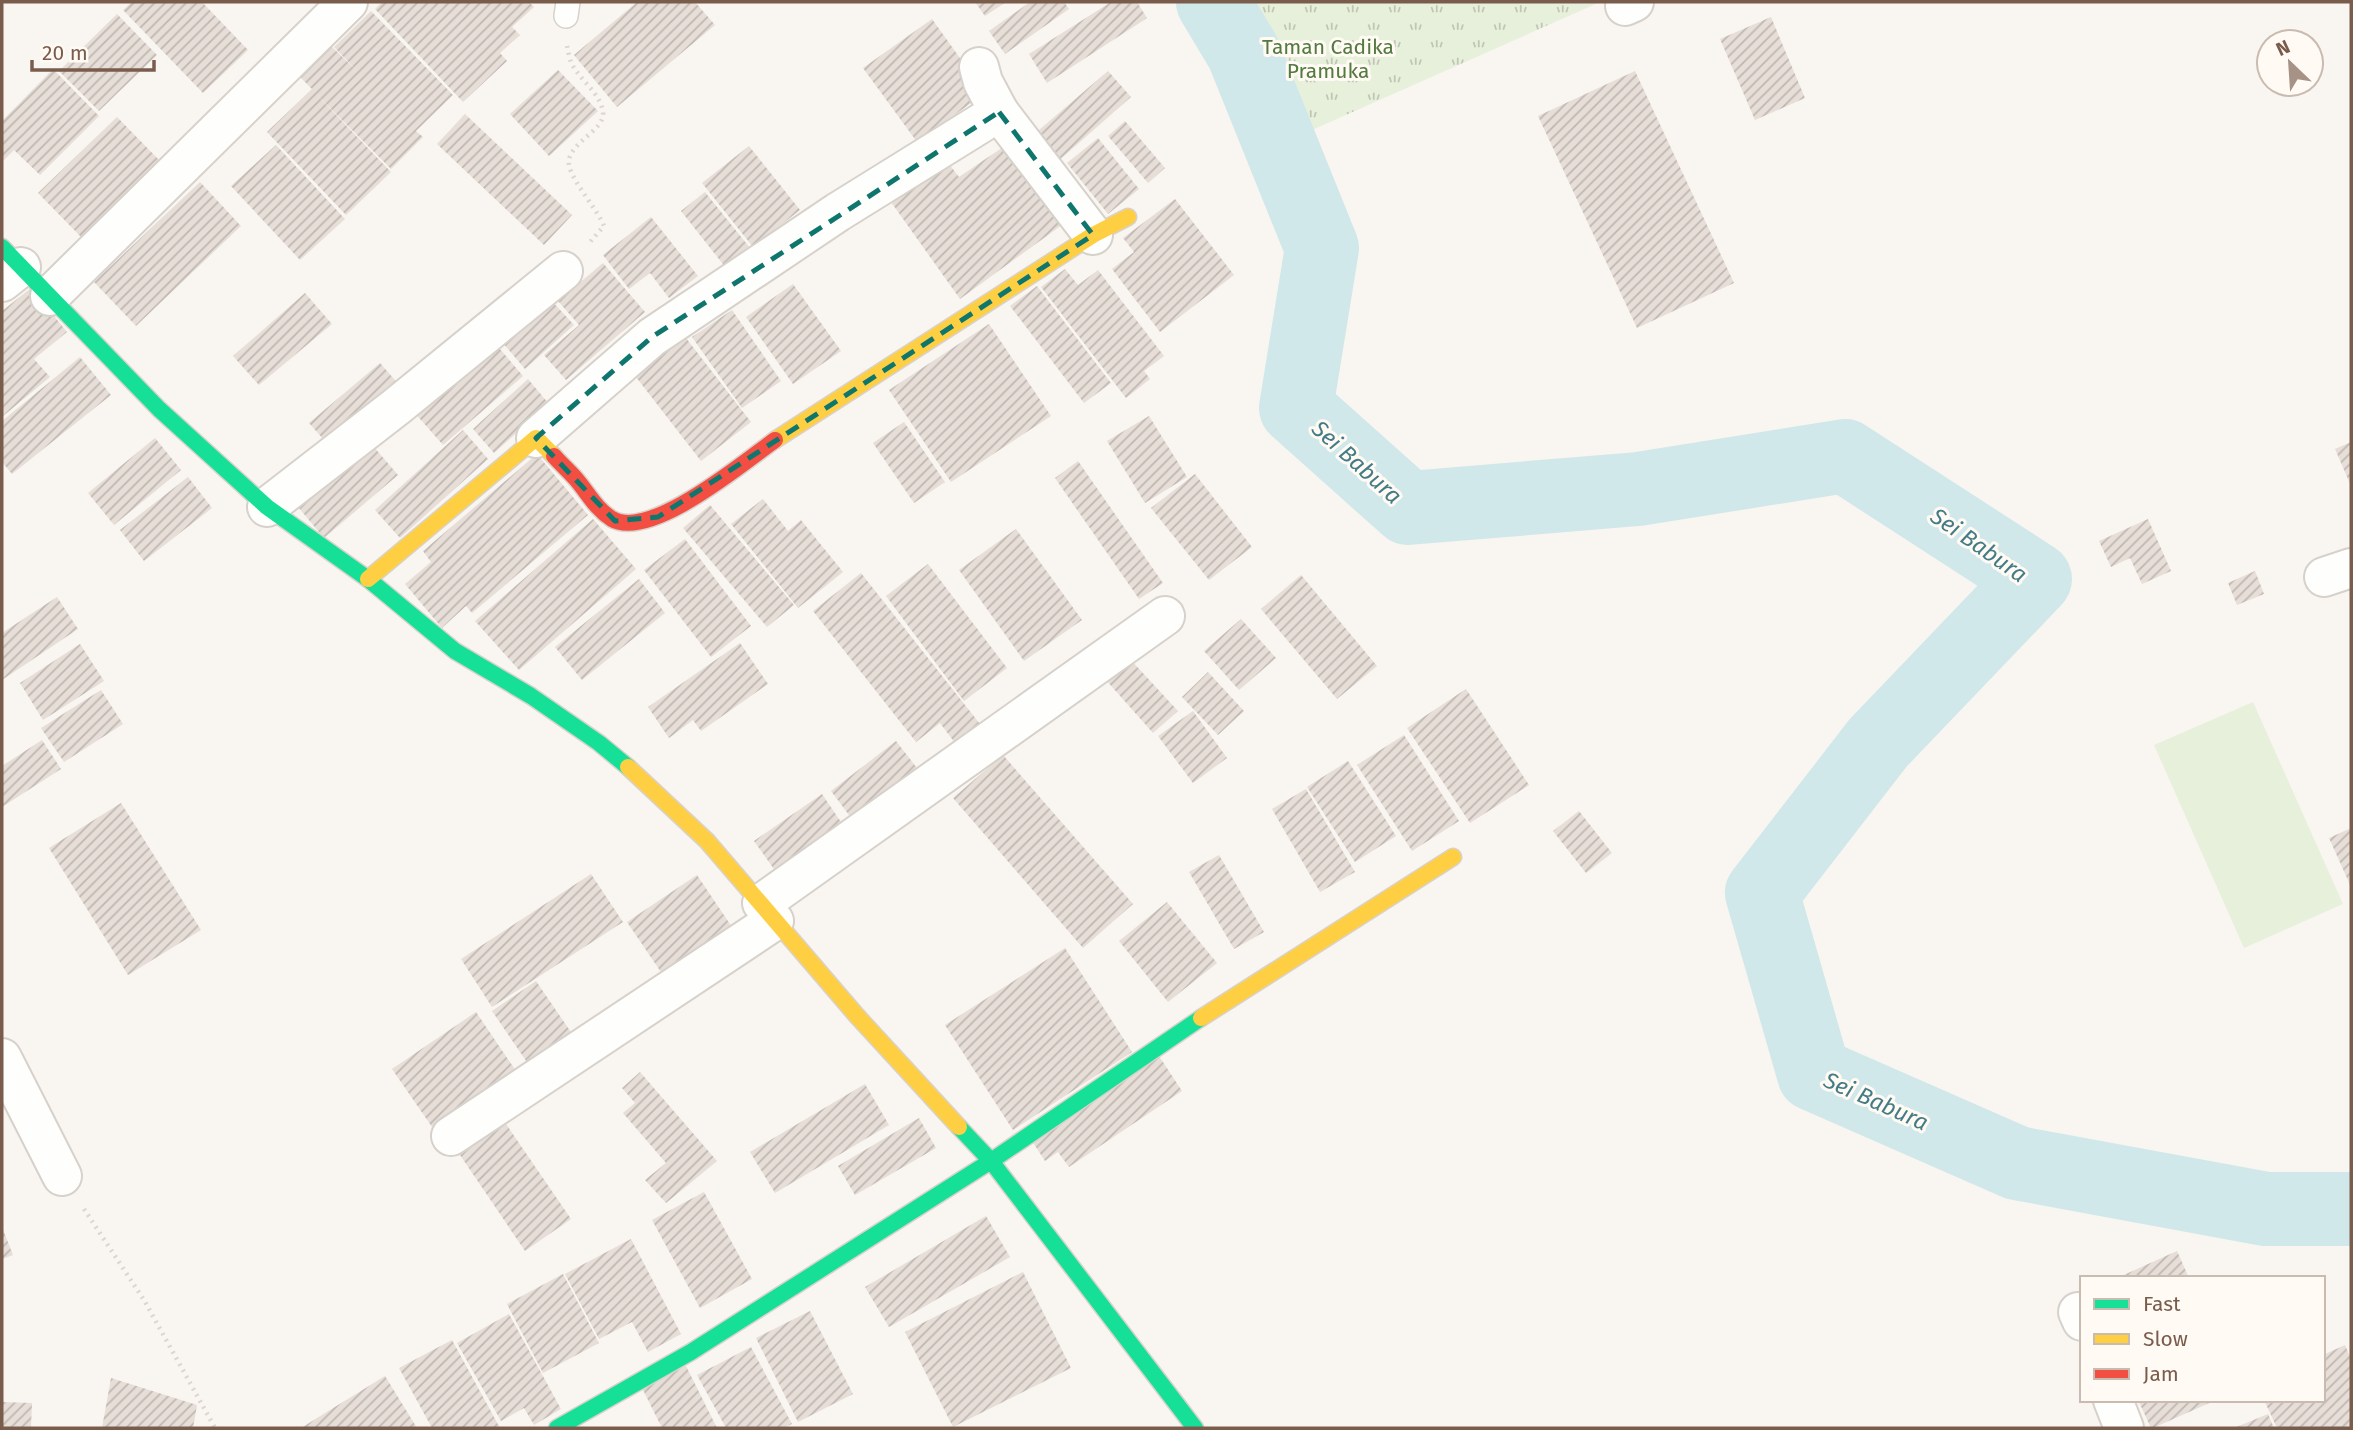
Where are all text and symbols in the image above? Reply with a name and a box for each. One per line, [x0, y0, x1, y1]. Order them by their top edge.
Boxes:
scale bar [32, 28, 154, 72]
north arrow [2255, 28, 2325, 98]
park label: Taman Cadika Pramuka [1262, 34, 1394, 84]
text: N [2272, 35, 2294, 61]
text: 20 m [42, 40, 88, 66]
water label: Sei Babura [1306, 414, 1408, 510]
water label: Sei Babura [1925, 501, 2033, 588]
water label: Sei Babura [1819, 1065, 1933, 1136]
legend [2080, 1276, 2325, 1402]
text: Fast [2143, 1291, 2181, 1317]
text: Slow [2143, 1326, 2188, 1352]
text: Jam [2143, 1361, 2179, 1387]

